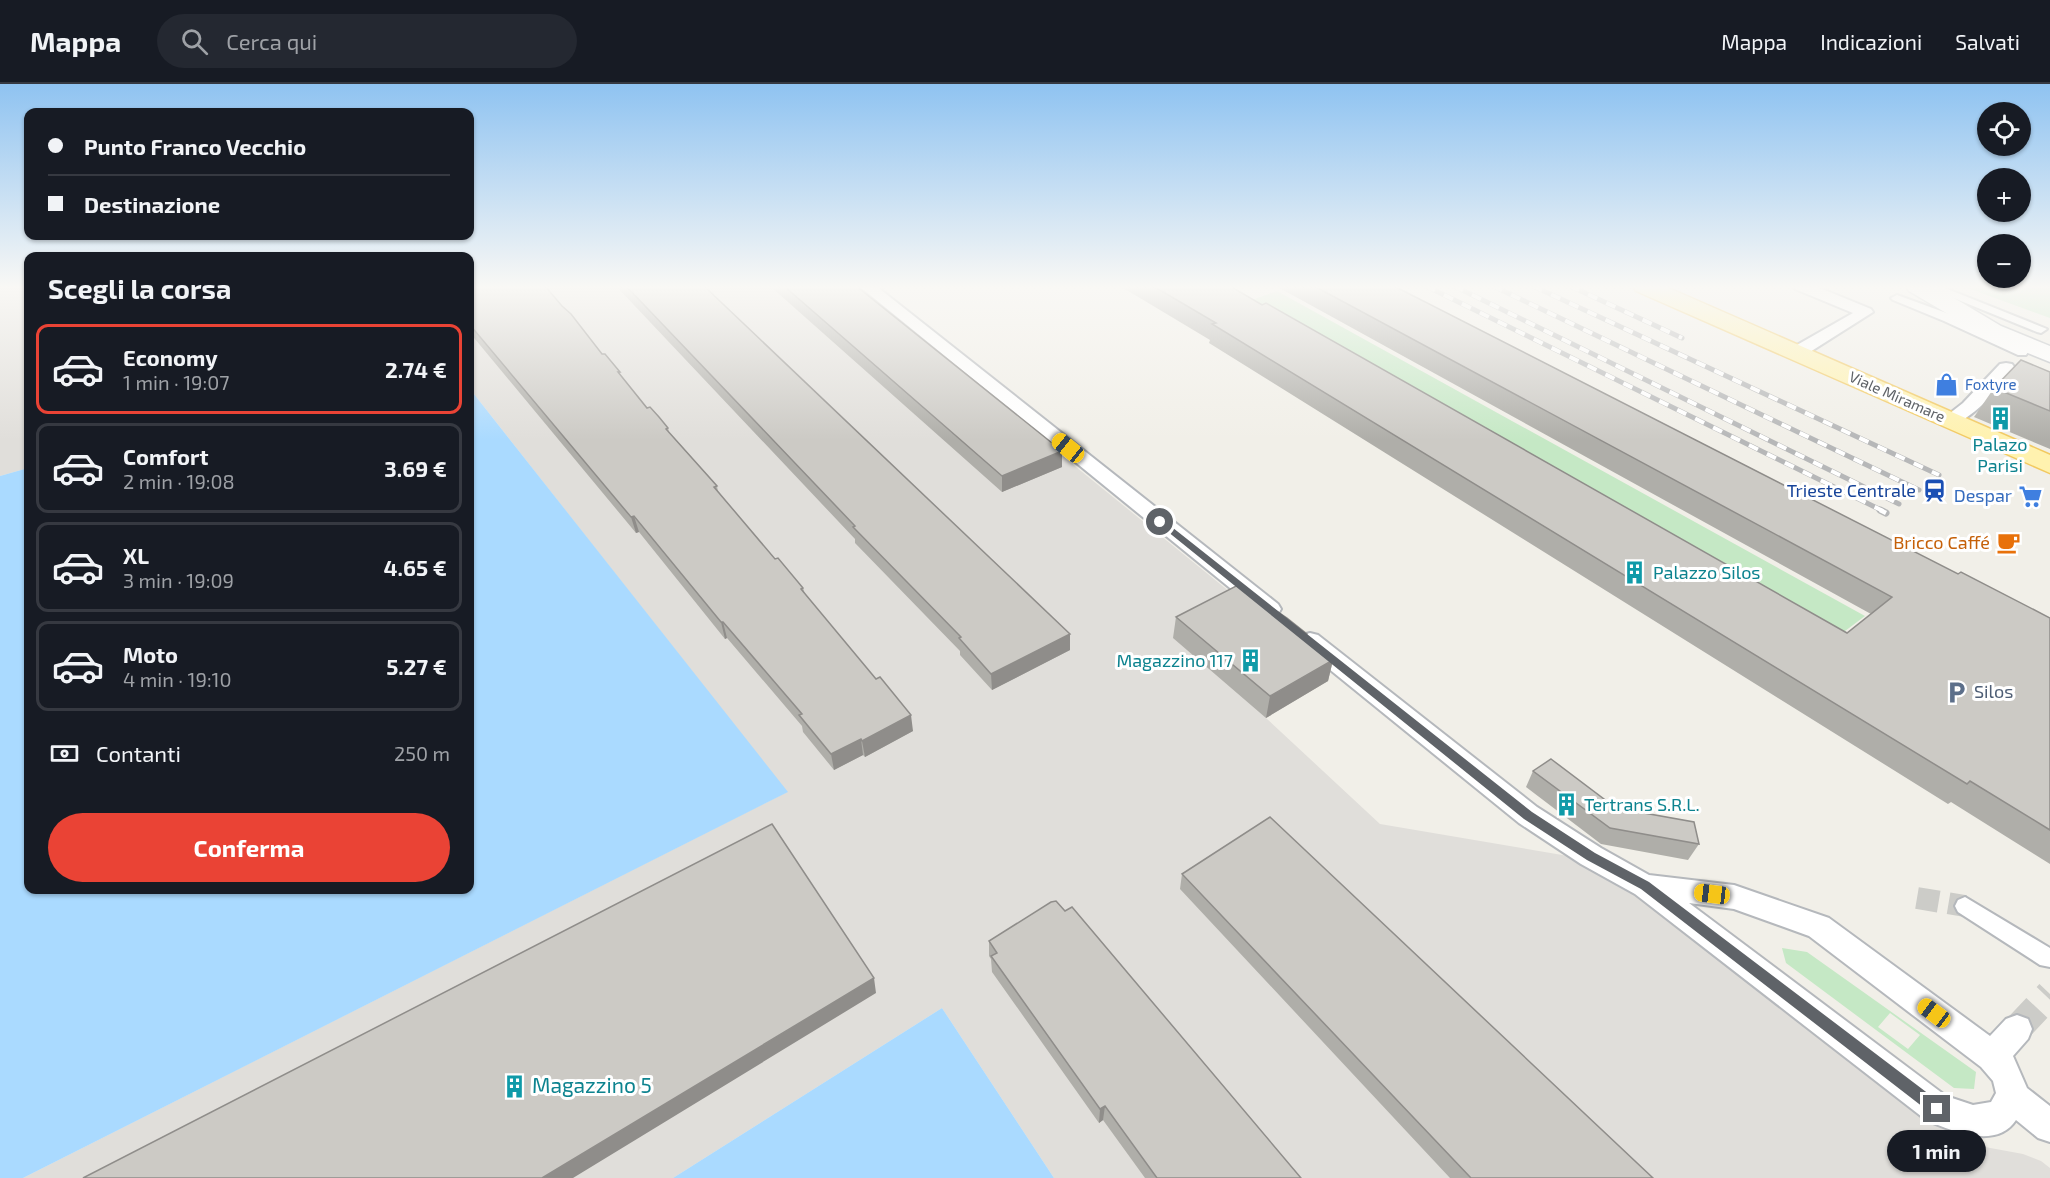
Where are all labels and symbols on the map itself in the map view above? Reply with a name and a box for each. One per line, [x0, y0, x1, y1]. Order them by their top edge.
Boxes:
street label: Viale Miramare [1847, 367, 1948, 425]
shop icon: Foxtyre [1934, 372, 1960, 398]
place label: Foxtyre [1965, 375, 2017, 393]
building icon: Palazo Parisi [1987, 406, 2013, 432]
car [1048, 430, 1088, 466]
place label: Palazo Parisi [1972, 433, 2028, 476]
station icon: Trieste Centrale [1921, 478, 1947, 504]
place label: Trieste Centrale [1787, 479, 1916, 501]
supermarket icon: Despar [2017, 483, 2043, 509]
place label: Despar [1954, 484, 2012, 506]
route start [1146, 508, 1173, 535]
cafe icon: Bricco Caffé [1995, 530, 2021, 556]
place label: Bricco Caffé [1893, 531, 1990, 553]
building icon: Palazzo Silos [1622, 560, 1648, 586]
place label: Palazzo Silos [1653, 561, 1761, 583]
building icon: Magazzino 117 [1238, 648, 1264, 674]
place label: Magazzino 117 [1116, 649, 1233, 671]
parking icon: Silos [1943, 679, 1969, 705]
place label: Silos [1974, 680, 2013, 702]
building icon: Tertrans S.R.L. [1553, 792, 1579, 818]
place label: Tertrans S.R.L. [1584, 793, 1700, 815]
car [1693, 883, 1731, 905]
car [1914, 995, 1954, 1031]
place label: Magazzino 5 [532, 1072, 652, 1097]
building icon: Magazzino 5 [501, 1073, 527, 1099]
route end [1923, 1095, 1950, 1122]
callout: 1 min [1888, 1130, 1986, 1172]

